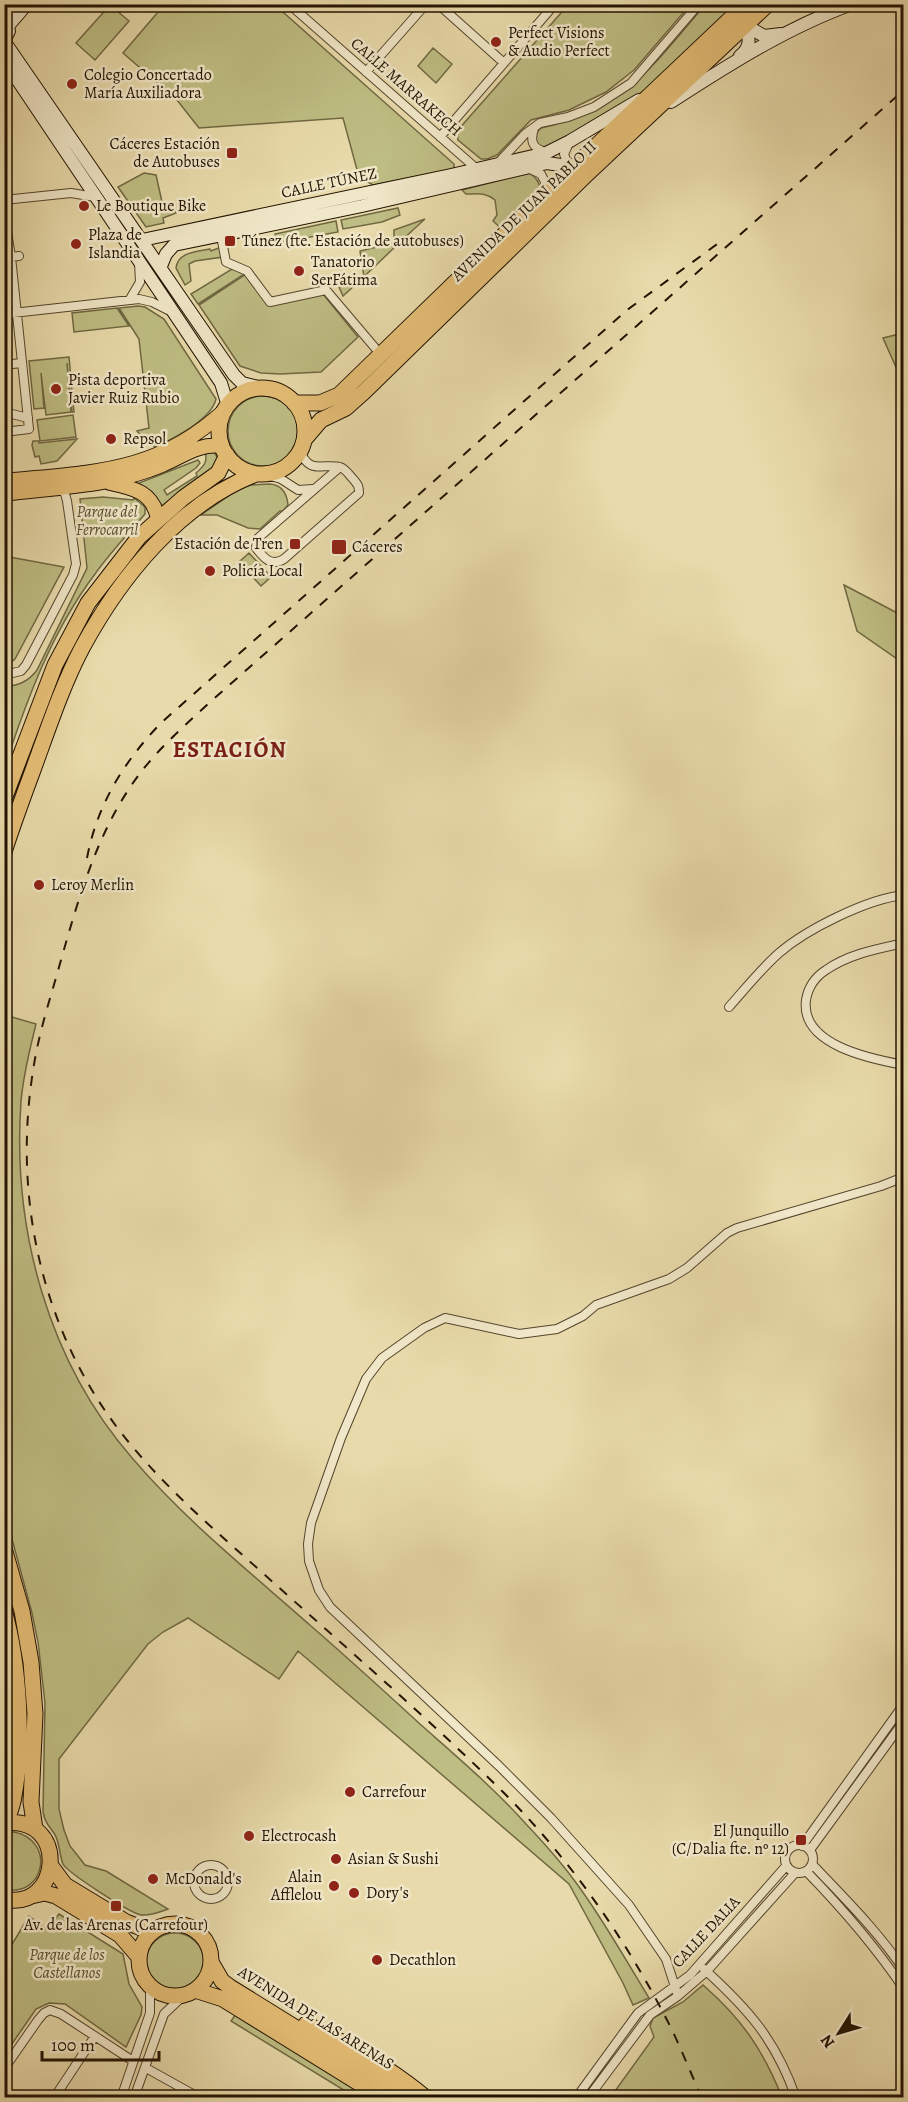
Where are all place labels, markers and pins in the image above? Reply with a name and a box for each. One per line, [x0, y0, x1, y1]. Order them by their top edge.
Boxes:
place label: Perfect Visions & Audio Perfect [508, 22, 610, 62]
marker: Perfect Visions & Audio Perfect [489, 35, 503, 49]
place label: Colegio Concertado María Auxiliadora [84, 64, 212, 104]
marker: Colegio Concertado María Auxiliadora [65, 77, 79, 91]
place label: Cáceres Estación de Autobuses [109, 133, 220, 173]
marker: Cáceres Estación de Autobuses [225, 146, 239, 160]
place label: Le Boutique Bike [96, 195, 206, 217]
marker: Le Boutique Bike [77, 199, 91, 213]
place label: Plaza de Islandia [88, 224, 142, 264]
place label: Túnez (fte. Estación de autobuses) [242, 230, 464, 252]
marker: Túnez (fte. Estación de autobuses) [223, 234, 237, 248]
marker: Plaza de Islandia [69, 237, 83, 251]
place label: Tanatorio SerFátima [311, 251, 378, 291]
marker: Tanatorio SerFátima [292, 264, 306, 278]
place label: Pista deportiva Javier Ruiz Rubio [68, 369, 180, 409]
marker: Pista deportiva Javier Ruiz Rubio [49, 382, 63, 396]
place label: Repsol [123, 428, 166, 450]
marker: Repsol [104, 432, 118, 446]
place label: Estación de Tren [174, 533, 283, 555]
place label: Cáceres [352, 536, 403, 558]
marker: Estación de Tren [288, 537, 302, 551]
marker: Cáceres [330, 538, 348, 556]
place label: Policía Local [222, 560, 303, 582]
marker: Policía Local [203, 564, 217, 578]
place label: Leroy Merlin [51, 874, 134, 896]
marker: Leroy Merlin [32, 878, 46, 892]
place label: Carrefour [362, 1781, 426, 1803]
marker: Carrefour [343, 1785, 357, 1799]
place label: El Junquillo (C/Dalia fte. nº 12) [672, 1820, 789, 1860]
place label: Electrocash [261, 1825, 337, 1847]
marker: Electrocash [242, 1829, 256, 1843]
marker: El Junquillo (C/Dalia fte. nº 12) [794, 1833, 808, 1847]
place label: Asian & Sushi [347, 1848, 439, 1870]
marker: Asian & Sushi [329, 1852, 343, 1866]
place label: Alain Afflelou [270, 1866, 322, 1906]
place label: McDonald's [165, 1868, 242, 1890]
marker: McDonald's [146, 1872, 160, 1886]
marker: Alain Afflelou [327, 1879, 341, 1893]
place label: Dory's [366, 1882, 409, 1904]
marker: Dory's [347, 1886, 361, 1900]
marker: Av. de las Arenas (Carrefour) [109, 1899, 123, 1913]
place label: Av. de las Arenas (Carrefour) [23, 1914, 208, 1936]
place label: Decathlon [389, 1949, 456, 1971]
marker: Decathlon [370, 1953, 384, 1967]

